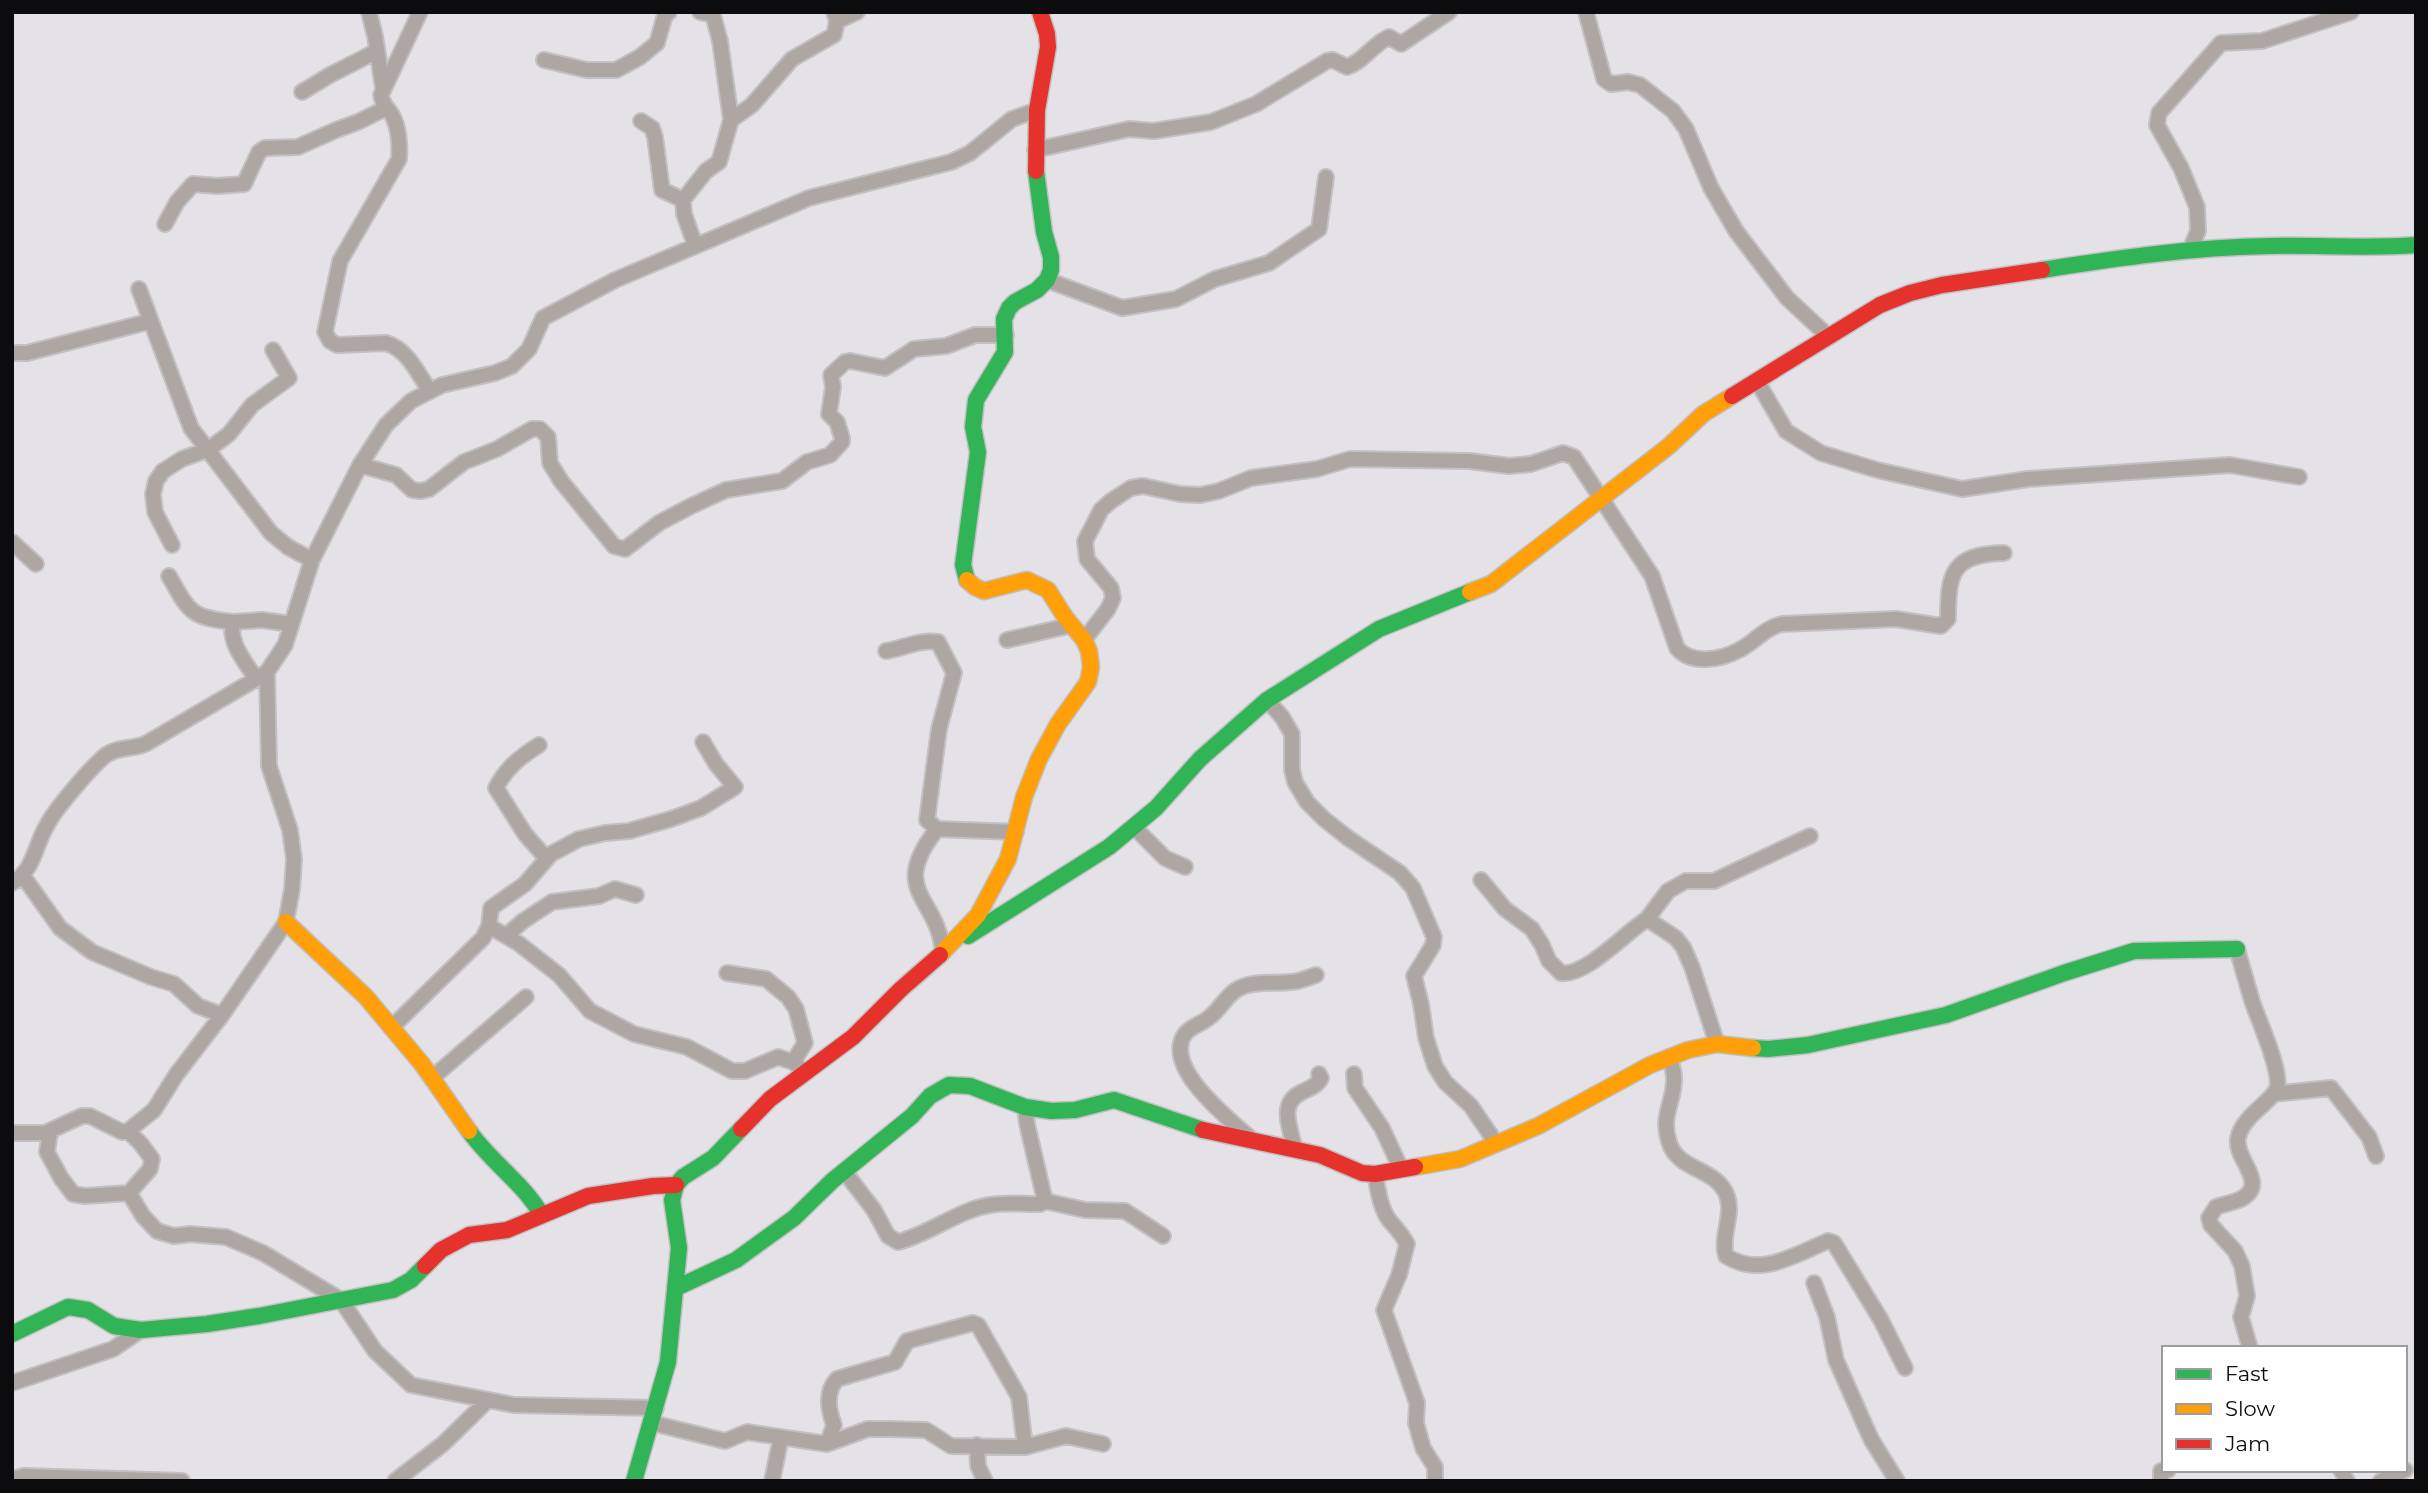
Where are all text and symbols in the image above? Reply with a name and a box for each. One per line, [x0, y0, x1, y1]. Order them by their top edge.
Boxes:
legend [2162, 1346, 2407, 1472]
text: Fast [2225, 1361, 2269, 1386]
text: Slow [2225, 1396, 2275, 1421]
text: Jam [2224, 1431, 2270, 1456]

